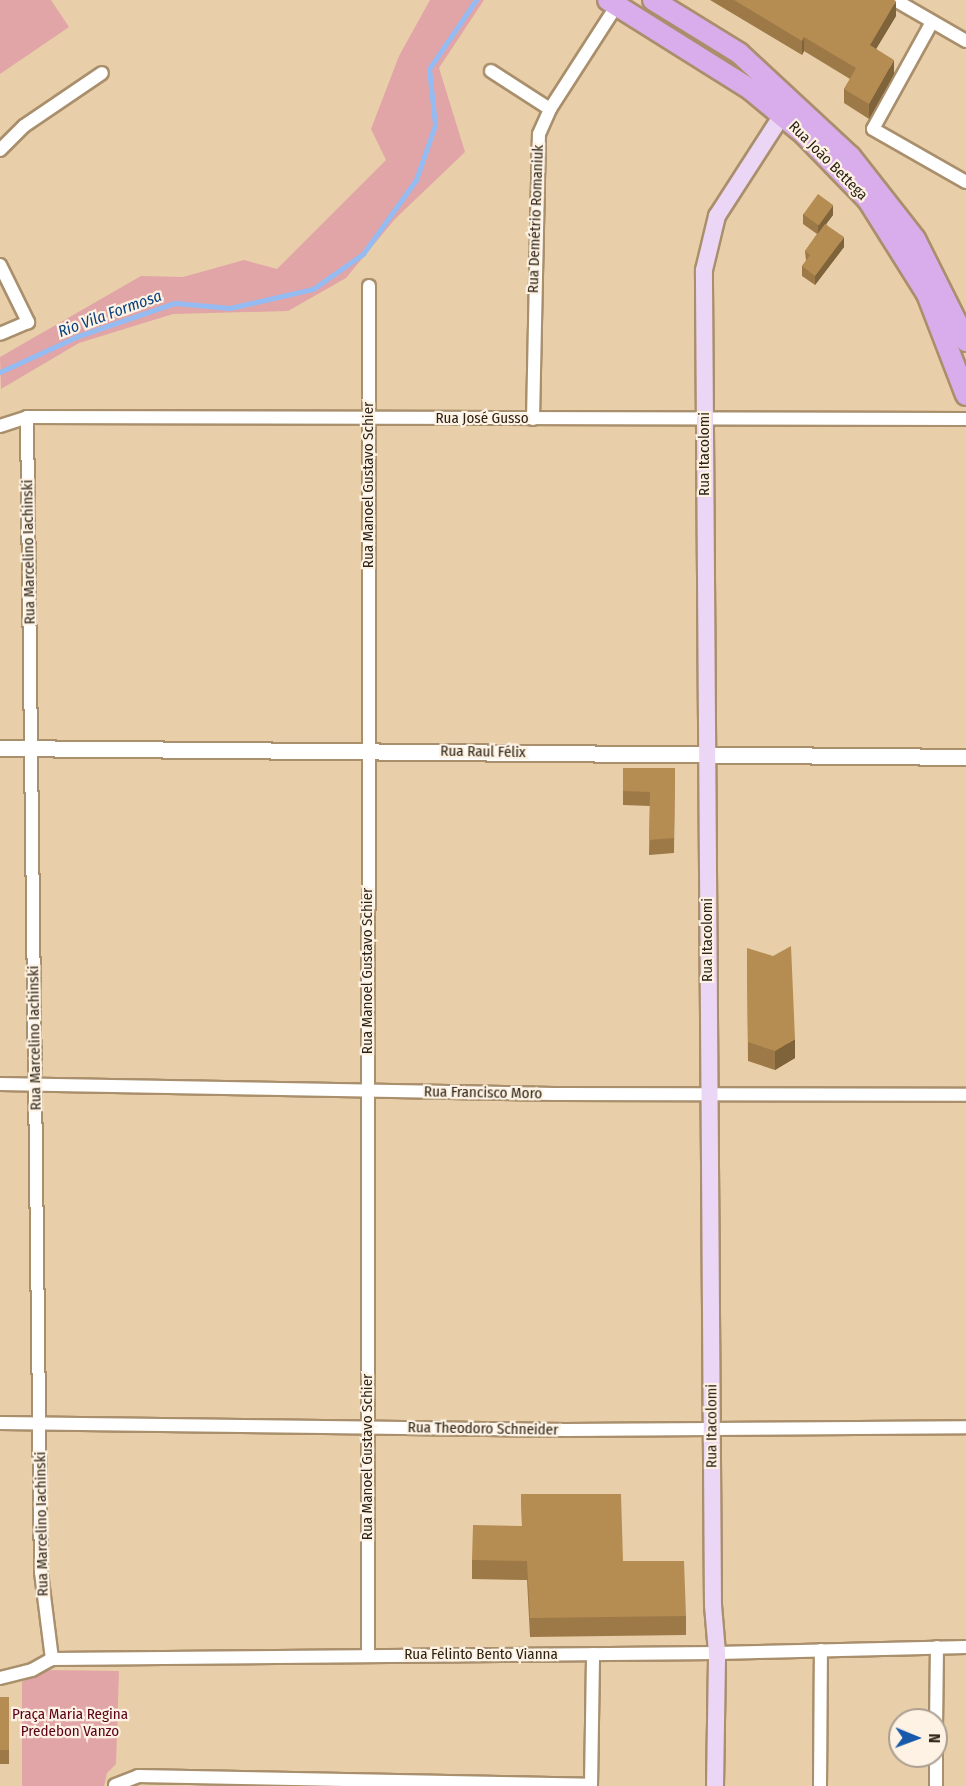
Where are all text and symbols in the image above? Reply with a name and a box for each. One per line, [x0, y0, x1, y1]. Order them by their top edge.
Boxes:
street label: Rua João Bettega [785, 118, 871, 204]
street label: Rua Demétrio Romaniuk [524, 144, 548, 294]
water label: Rio Vila Formosa [56, 286, 164, 342]
street label: Rua Manoel Gustavo Schier [360, 402, 378, 568]
street label: Rua José Gusso [435, 410, 529, 428]
street label: Rua Itacolomi [696, 412, 714, 496]
street label: Rua Marcelino Iachinski [19, 479, 39, 625]
street label: Rua Raul Félix [440, 742, 526, 762]
street label: Rua Manoel Gustavo Schier [359, 888, 377, 1054]
street label: Rua Itacolomi [699, 898, 717, 982]
street label: Rua Marcelino Iachinski [25, 965, 45, 1111]
street label: Rua Francisco Moro [424, 1083, 542, 1103]
street label: Rua Manoel Gustavo Schier [359, 1374, 377, 1540]
street label: Rua Itacolomi [703, 1384, 721, 1468]
street label: Rua Theodoro Schneider [407, 1419, 559, 1439]
street label: Rua Marcelino Iachinski [32, 1451, 52, 1597]
street label: Rua Felinto Bento Vianna [404, 1646, 558, 1664]
park label: Praça Maria Regina Predebon Vanzo [12, 1705, 128, 1740]
north arrow [888, 1708, 948, 1768]
text: N [925, 1733, 944, 1743]

